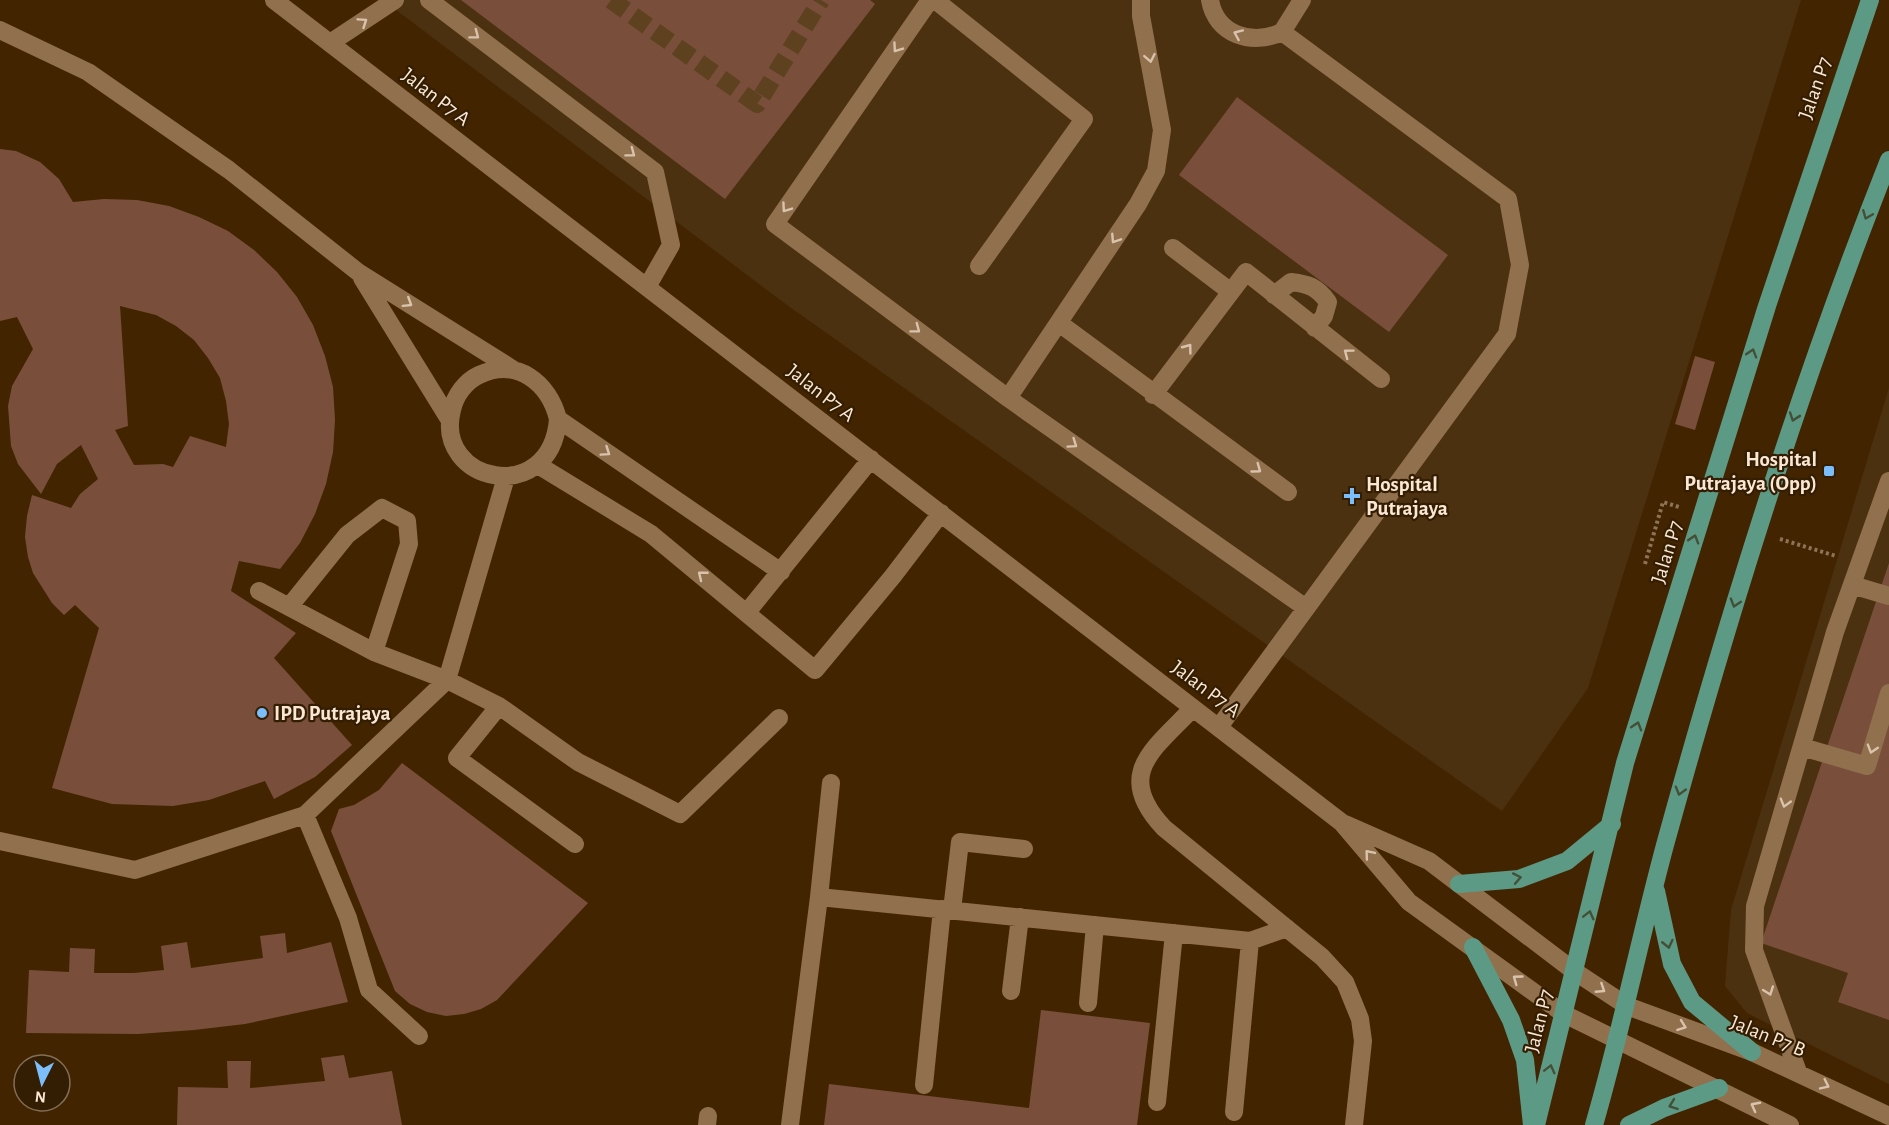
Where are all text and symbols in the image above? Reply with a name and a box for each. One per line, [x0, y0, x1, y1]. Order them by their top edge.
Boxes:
one-way arrow [356, 18, 367, 29]
one-way arrow [469, 28, 480, 39]
one-way arrow [1233, 29, 1244, 41]
one-way arrow [893, 41, 904, 52]
one-way arrow [1143, 52, 1156, 62]
street label: Jalan P7 [1795, 54, 1835, 122]
street label: Jalan P7 A [398, 64, 474, 130]
one-way arrow [624, 146, 635, 157]
one-way arrow [782, 202, 793, 213]
one-way arrow [1862, 209, 1875, 219]
one-way arrow [1110, 233, 1122, 243]
one-way arrow [402, 296, 412, 308]
one-way arrow [909, 322, 920, 333]
one-way arrow [1181, 344, 1192, 355]
one-way arrow [1745, 348, 1757, 359]
one-way arrow [1343, 350, 1354, 361]
street label: Jalan P7 A [783, 360, 859, 426]
one-way arrow [1788, 412, 1801, 422]
one-way arrow [1067, 437, 1078, 448]
one-way arrow [599, 445, 610, 456]
place label: Hospital Putrajaya (Opp) [1684, 449, 1817, 494]
one-way arrow [1250, 462, 1261, 473]
marker: Hospital Putrajaya (Opp) [1822, 464, 1836, 478]
place label: Hospital Putrajaya [1366, 474, 1448, 519]
marker: Hospital Putrajaya [1343, 487, 1361, 505]
street label: Jalan P7 [1648, 518, 1687, 586]
one-way arrow [1687, 534, 1699, 545]
one-way arrow [698, 571, 709, 582]
one-way arrow [1730, 597, 1742, 608]
street label: Jalan P7 A [1168, 657, 1244, 721]
place label: IPD Putrajaya [274, 703, 391, 724]
marker: IPD Putrajaya [255, 706, 269, 720]
one-way arrow [1630, 721, 1642, 732]
one-way arrow [1867, 744, 1879, 754]
one-way arrow [1675, 785, 1687, 795]
one-way arrow [1780, 797, 1792, 808]
one-way arrow [1365, 850, 1376, 861]
one-way arrow [1512, 872, 1522, 885]
one-way arrow [1581, 910, 1594, 920]
one-way arrow [1660, 939, 1673, 949]
one-way arrow [1513, 975, 1524, 986]
one-way arrow [1595, 981, 1605, 993]
one-way arrow [1761, 985, 1774, 996]
street label: Jalan P7 [1521, 987, 1557, 1055]
street label: Jalan P7 B [1727, 1011, 1809, 1061]
one-way arrow [1676, 1019, 1687, 1031]
north arrow [12, 1053, 72, 1113]
one-way arrow [1543, 1065, 1556, 1075]
one-way arrow [1818, 1077, 1829, 1089]
text: N [34, 1088, 47, 1105]
one-way arrow [1668, 1097, 1679, 1110]
one-way arrow [1750, 1102, 1761, 1113]

